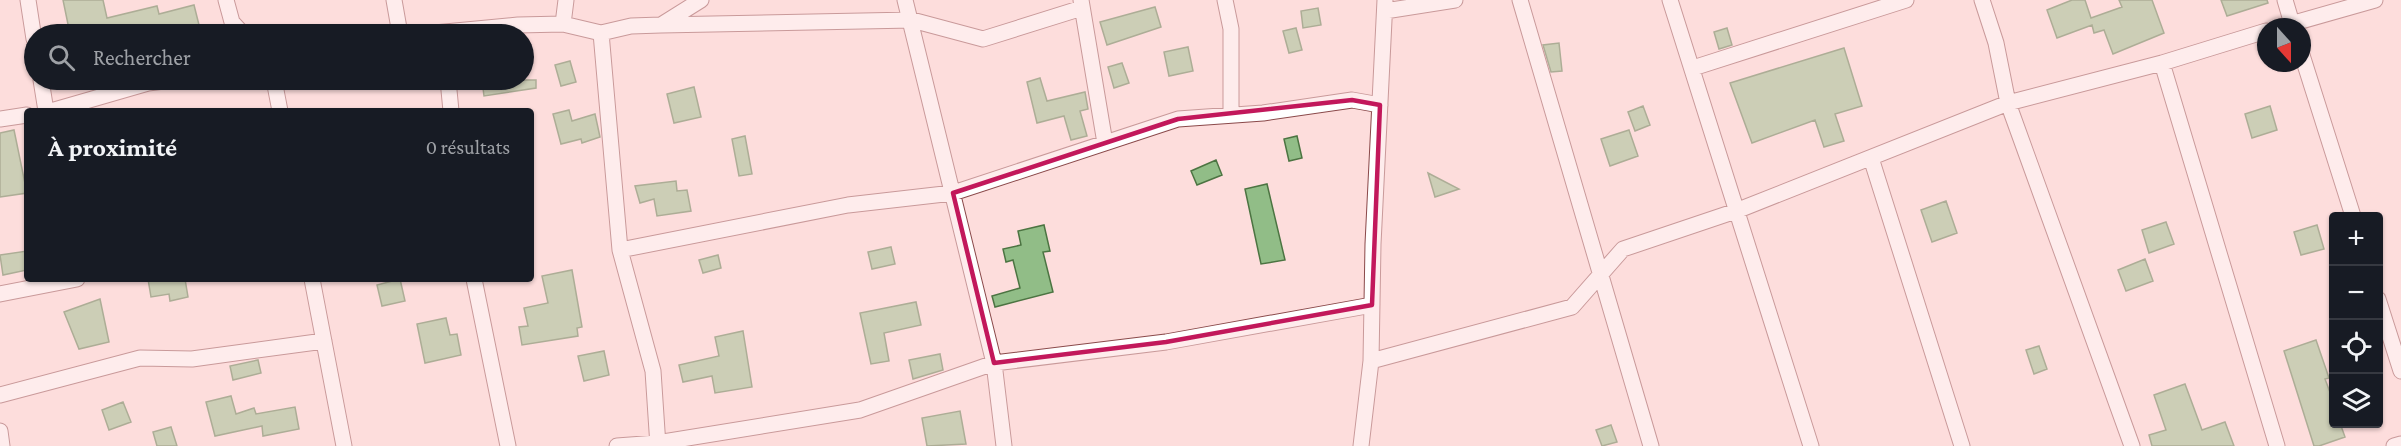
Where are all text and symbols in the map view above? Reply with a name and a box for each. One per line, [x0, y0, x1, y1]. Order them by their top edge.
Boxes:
north arrow [2257, 18, 2311, 72]
search box [24, 24, 534, 90]
icon: search [45, 41, 78, 74]
text: Rechercher [93, 45, 191, 70]
text: À proximité [48, 133, 177, 162]
text: 0 résultats [426, 136, 510, 158]
map controls [2329, 212, 2383, 428]
button: + [2329, 212, 2383, 266]
button: − [2329, 266, 2383, 320]
button: locate [2329, 320, 2383, 374]
button: layers [2329, 374, 2383, 428]

